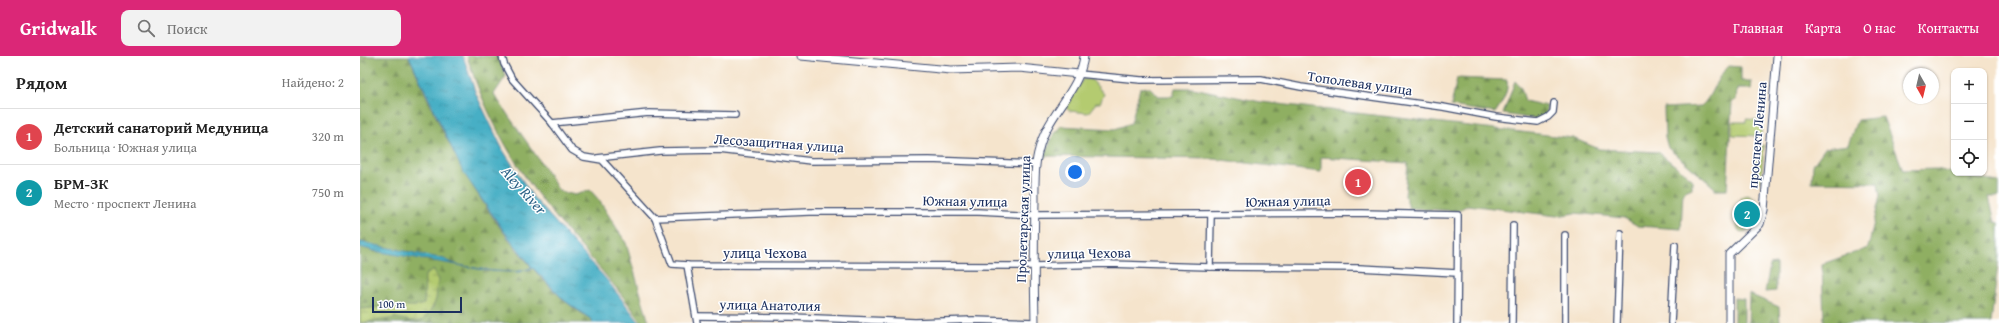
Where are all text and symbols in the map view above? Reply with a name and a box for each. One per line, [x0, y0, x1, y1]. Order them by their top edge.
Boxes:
search box [121, 10, 401, 46]
text: Gridwalk [20, 14, 97, 42]
icon: search [135, 17, 157, 39]
text: Поиск [167, 18, 208, 39]
text: Главная [1733, 18, 1783, 38]
text: Карта [1805, 18, 1841, 38]
text: О нас [1863, 18, 1896, 38]
text: Контакты [1918, 18, 1979, 38]
street label: Тополевая улица [1306, 66, 1414, 100]
north arrow [1903, 68, 1939, 104]
map controls [1951, 68, 1987, 176]
button: + [1951, 68, 1987, 104]
text: Рядом [16, 70, 67, 95]
text: Найдено: 2 [282, 73, 344, 92]
street label: проспект Ленина [1742, 80, 1772, 189]
button: − [1951, 104, 1987, 140]
text: Детский санаторий Медуница [54, 117, 269, 138]
text: 1 [26, 127, 32, 146]
text: 320 m [312, 127, 344, 146]
street label: Лесозащитная улица [713, 128, 845, 158]
text: Больница · Южная улица [54, 138, 197, 157]
button: locate [1951, 140, 1987, 176]
street label: Пролетарская улица [1011, 155, 1035, 283]
water label: Aley River [496, 161, 552, 219]
your location [1065, 162, 1085, 182]
pin: 1 [1345, 167, 1371, 197]
text: БРМ-ЗК [54, 173, 108, 194]
text: 2 [26, 183, 32, 202]
text: 750 m [312, 183, 344, 202]
street label: Южная улица [922, 190, 1008, 212]
street label: Южная улица [1245, 190, 1331, 212]
text: Место · проспект Ленина [54, 194, 196, 213]
pin: 2 [1734, 199, 1760, 229]
street label: улица Чехова [1046, 242, 1131, 264]
street label: улица Чехова [722, 243, 807, 263]
street label: улица Анатолия [718, 294, 821, 316]
scale bar [372, 295, 462, 314]
text: 100 m [378, 296, 405, 312]

